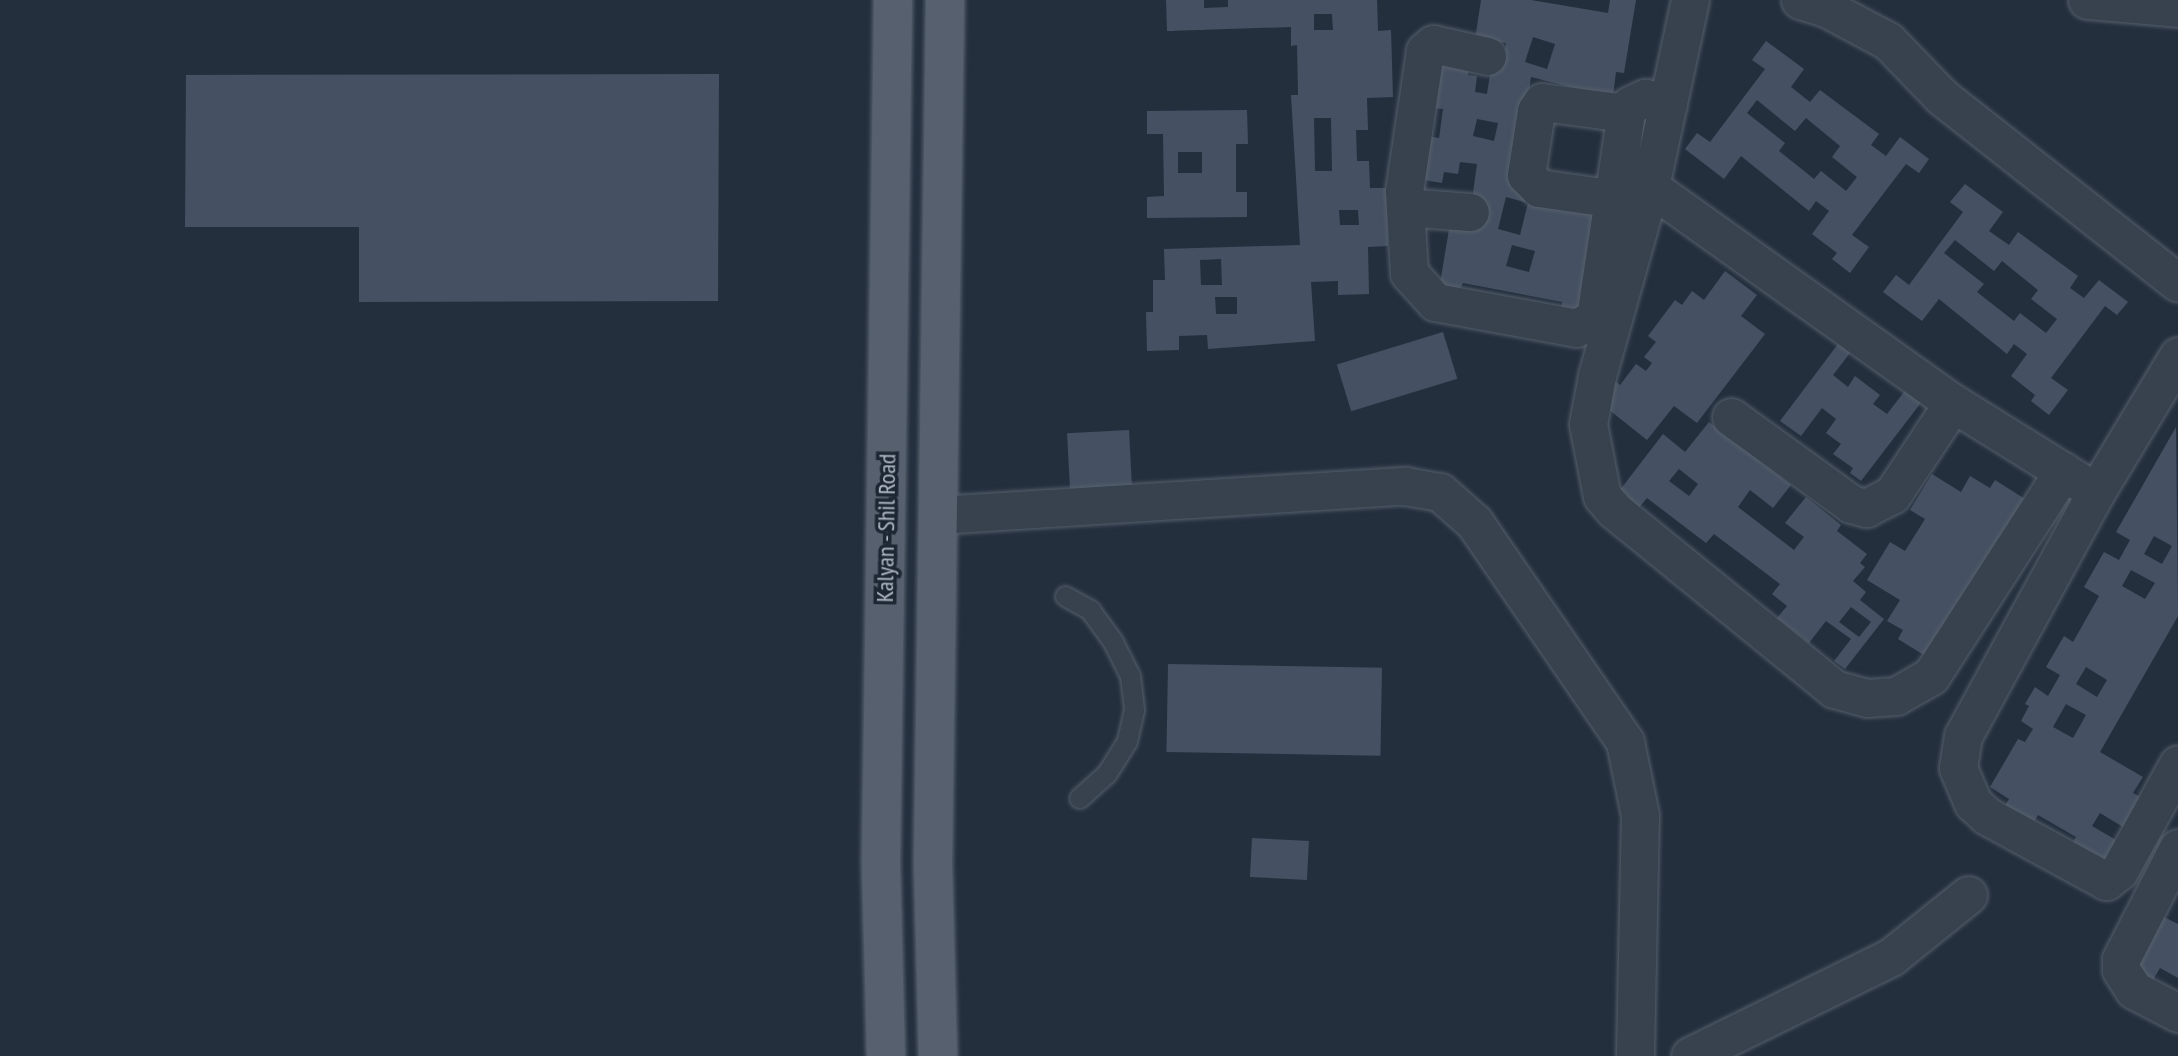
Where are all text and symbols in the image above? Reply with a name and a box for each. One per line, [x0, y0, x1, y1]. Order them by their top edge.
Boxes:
street label: Kalyan - Shil Road [870, 453, 902, 603]

